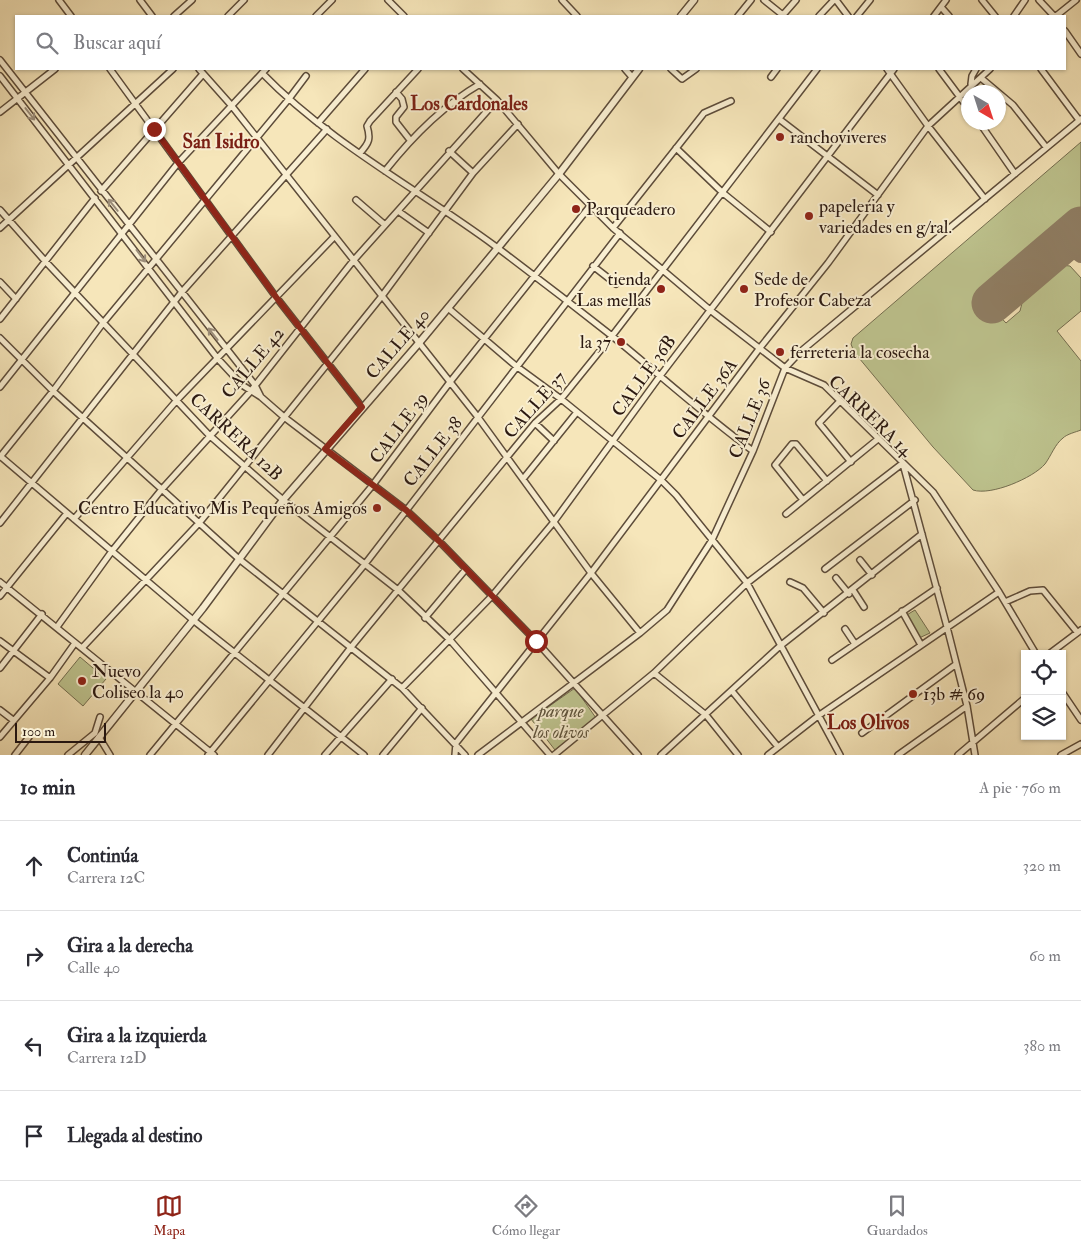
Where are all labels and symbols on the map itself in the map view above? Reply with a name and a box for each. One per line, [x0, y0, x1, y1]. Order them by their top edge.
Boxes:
north arrow [961, 85, 1006, 130]
district label: Los Cardonales [410, 92, 528, 116]
one-way arrow [25, 107, 36, 120]
route end [143, 118, 166, 141]
place label: ranchoviveres [790, 126, 887, 149]
district label: San Isidro [183, 130, 259, 154]
marker: ranchoviveres [774, 131, 786, 143]
place label: papeleria y variedades en g/ral. [818, 195, 952, 239]
place label: Parqueadero [586, 198, 676, 221]
one-way arrow [108, 199, 119, 212]
marker: Parqueadero [570, 203, 582, 215]
marker: papeleria y variedades en g/ral. [803, 210, 815, 222]
one-way arrow [135, 249, 146, 262]
place label: tienda Las mellas [576, 268, 652, 312]
place label: Sede de Profesor Cabeza [754, 268, 872, 312]
marker: tienda Las mellas [655, 283, 667, 295]
marker: Sede de Profesor Cabeza [738, 283, 750, 295]
street label: CALLE 40 [361, 304, 435, 384]
street label: CALLE 42 [216, 323, 290, 403]
one-way arrow [208, 327, 219, 340]
place label: la 37 [580, 331, 611, 354]
street label: CALLE 36B [607, 331, 681, 421]
marker: la 37 [615, 336, 627, 348]
place label: ferreteria la cosecha [790, 341, 930, 364]
marker: ferreteria la cosecha [774, 346, 786, 358]
street label: CALLE 36A [667, 354, 743, 444]
street label: CALLE 37 [499, 367, 571, 443]
street label: CARRERA 14 [823, 370, 918, 463]
street label: CALLE 36 [724, 375, 777, 462]
street label: CARRERA 12B [185, 388, 287, 486]
street label: CALLE 39 [365, 388, 433, 468]
street label: CALLE 38 [398, 412, 468, 492]
place label: Centro Educativo Mis Pequeños Amigos [78, 497, 367, 520]
marker: Centro Educativo Mis Pequeños Amigos [371, 502, 383, 514]
route start [525, 630, 548, 653]
place label: Nuevo Coliseo la 40 [92, 660, 184, 704]
marker: Nuevo Coliseo la 40 [76, 675, 88, 687]
place label: 13b # 69 [923, 683, 985, 706]
marker: 13b # 69 [907, 688, 919, 700]
park label: parque los olivos [532, 700, 590, 744]
district label: Los Olivos [827, 711, 910, 735]
scale bar [15, 720, 106, 743]

